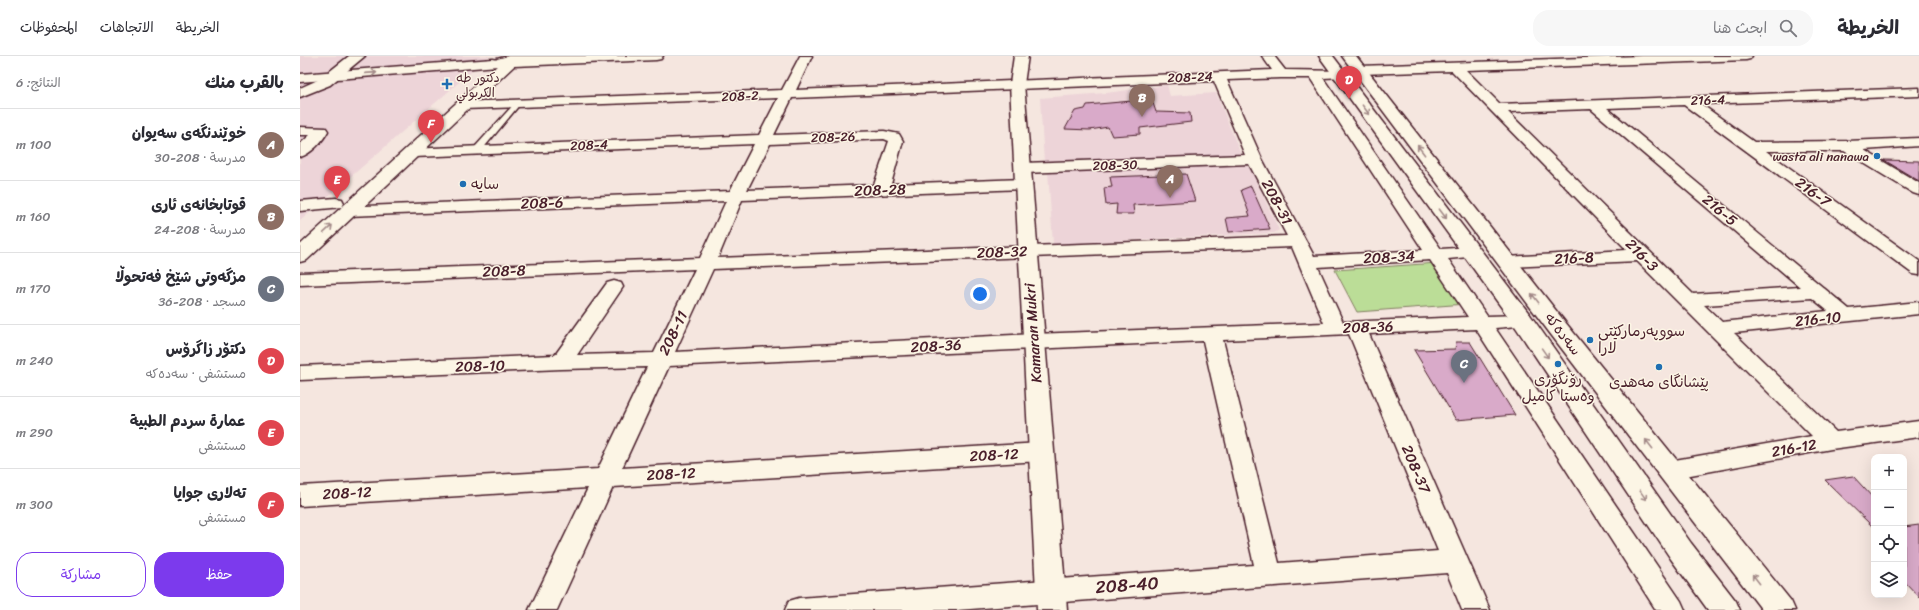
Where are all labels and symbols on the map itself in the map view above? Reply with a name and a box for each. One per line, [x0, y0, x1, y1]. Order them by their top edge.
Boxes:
street label: 208-24 [1167, 65, 1213, 89]
place label: دكتور طه الكربولي [456, 66, 500, 104]
pin: D [1336, 66, 1362, 99]
one-way arrow [364, 69, 377, 76]
marker: دكتور طه الكربولي [441, 78, 453, 90]
street label: 208-2 [721, 84, 759, 108]
pin: B [1129, 84, 1155, 117]
street label: 216-4 [1690, 88, 1726, 112]
one-way arrow [1362, 104, 1370, 115]
pin: F [418, 110, 444, 143]
street label: 208-26 [810, 125, 856, 149]
street label: 208-4 [570, 133, 608, 157]
one-way arrow [1417, 145, 1426, 156]
place label: wasta ali nanawa [1773, 145, 1869, 168]
marker: wasta ali nanawa [1872, 151, 1882, 161]
street label: 208-30 [1092, 153, 1138, 177]
pin: A [1157, 165, 1183, 198]
pin: E [324, 166, 350, 199]
street label: 216-7 [1790, 170, 1838, 215]
place label: سایە [471, 171, 499, 197]
street label: 208-31 [1254, 174, 1300, 230]
street label: 208-28 [854, 176, 906, 204]
marker: سایە [458, 179, 468, 189]
street label: 216-5 [1696, 187, 1744, 233]
street label: 208-6 [520, 189, 564, 217]
one-way arrow [1439, 209, 1448, 220]
one-way arrow [323, 225, 333, 234]
street label: 216-3 [1619, 232, 1665, 278]
street label: 208-32 [976, 238, 1028, 266]
street label: 208-34 [1362, 243, 1416, 271]
street label: 216-8 [1554, 244, 1594, 272]
street label: 208-8 [482, 257, 526, 285]
street label: Kamaran Mukri [1016, 281, 1049, 384]
your location [970, 284, 990, 304]
one-way arrow [1530, 293, 1539, 304]
street label: 216-10 [1794, 304, 1842, 334]
street label: 208-11 [651, 306, 695, 360]
street label: سەدەکە [1538, 307, 1588, 361]
street label: 208-36 [1342, 313, 1394, 341]
place label: سووپەرمارکێتی لارا [1598, 318, 1685, 361]
street label: 208-36 [910, 332, 962, 360]
marker: سووپەرمارکێتی لارا [1585, 335, 1595, 345]
one-way arrow [1541, 347, 1549, 358]
pin: C [1451, 350, 1477, 383]
street label: 208-10 [455, 352, 505, 380]
marker: رۆنگۆری وەستا کامیل [1553, 359, 1563, 369]
marker: پێشانگای مەهدی [1654, 362, 1664, 372]
place label: رۆنگۆری وەستا کامیل [1521, 366, 1595, 409]
place label: پێشانگای مەهدی [1609, 369, 1709, 395]
street label: 216-12 [1769, 431, 1819, 465]
one-way arrow [1645, 439, 1654, 450]
street label: 208-37 [1394, 440, 1438, 499]
street label: 208-12 [969, 441, 1020, 469]
street label: 208-12 [646, 460, 697, 488]
street label: 208-12 [322, 479, 373, 507]
one-way arrow [1639, 489, 1647, 500]
street label: 208-40 [1094, 567, 1160, 603]
one-way arrow [1752, 574, 1760, 585]

